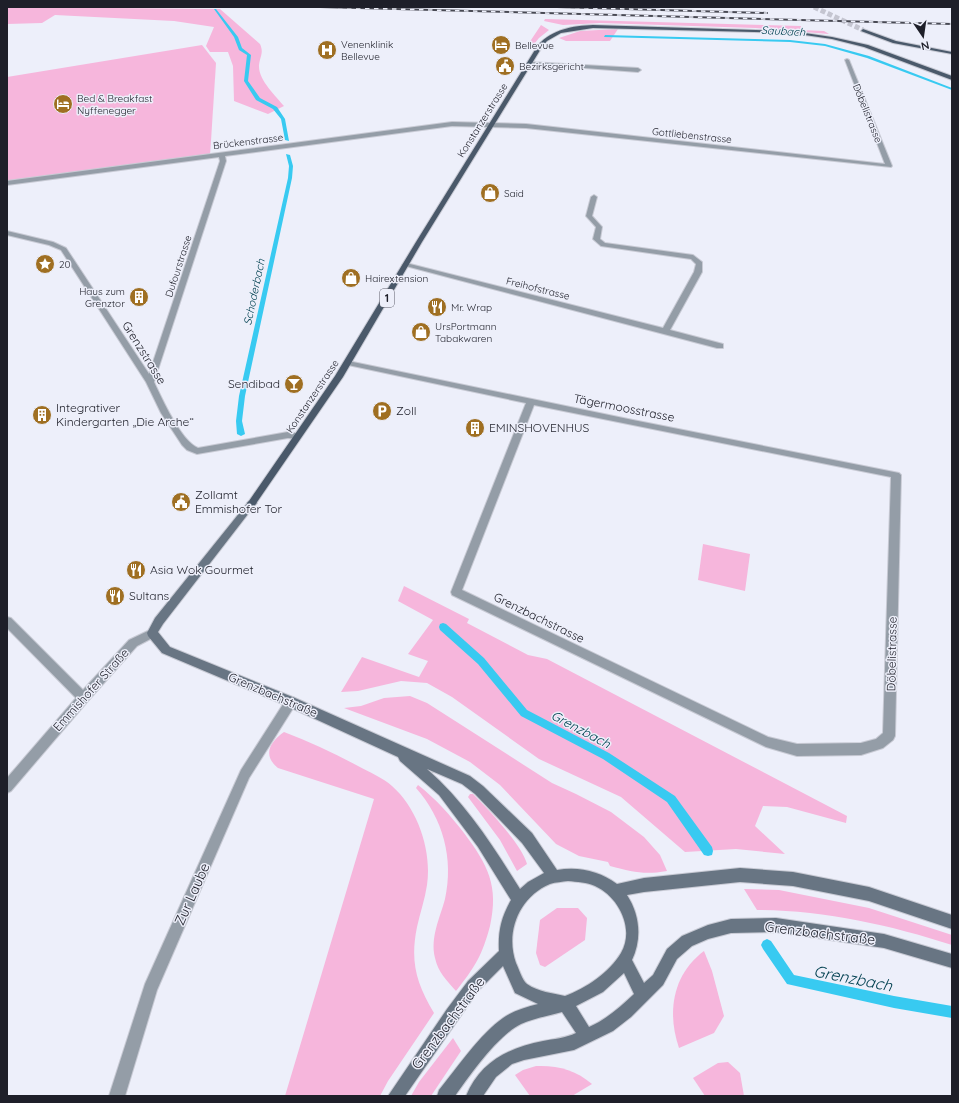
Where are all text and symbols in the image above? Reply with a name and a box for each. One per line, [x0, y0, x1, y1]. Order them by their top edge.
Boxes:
north arrow [903, 16, 943, 56]
water label: Saubach [761, 23, 806, 39]
hotel icon: Bellevue [490, 34, 512, 56]
place label: Venenklinik Bellevue [341, 38, 393, 63]
text: N [920, 38, 931, 53]
hospital icon: Venenklinik Bellevue [316, 39, 338, 61]
place label: Bellevue [515, 39, 554, 52]
public building icon: Bezirksgericht [494, 55, 516, 77]
place label: Bezirksgericht [519, 60, 584, 73]
street label: Konstanzerstrasse [454, 80, 511, 160]
street label: Döbelistrasse [850, 82, 885, 145]
place label: Bed & Breakfast Nyffenegger [77, 92, 153, 117]
hotel icon: Bed & Breakfast Nyffenegger [52, 93, 74, 115]
street label: Gottliebenstrasse [651, 125, 733, 146]
street label: Brückenstrasse [212, 131, 284, 152]
shop icon: Said [479, 182, 501, 204]
place label: Said [504, 187, 524, 200]
street label: Dufourstrasse [162, 233, 195, 299]
place icon: 20 [34, 253, 56, 275]
water label: Schoderbach [240, 257, 268, 326]
place label: 20 [59, 258, 71, 271]
shop icon: Hairextension [340, 267, 362, 289]
place label: Hairextension [365, 272, 428, 285]
street label: Freihofstrasse [505, 274, 571, 303]
place label: Haus zum Grenztor [79, 285, 125, 310]
building icon: Haus zum Grenztor [128, 286, 150, 308]
road number: 1 [380, 289, 394, 307]
restaurant icon: Mr. Wrap [426, 296, 448, 318]
place label: Mr. Wrap [451, 301, 492, 314]
street label: Grenzstrasse [119, 318, 170, 387]
place label: UrsPortmann Tabakwaren [435, 320, 497, 345]
shop icon: UrsPortmann Tabakwaren [410, 321, 432, 343]
street label: Konstanzerstrasse [283, 357, 342, 435]
bar icon: Sendibad [283, 373, 305, 395]
place label: Sendibad [228, 376, 280, 391]
street label: Tägermoosstrasse [572, 390, 676, 425]
place label: Integrativer Kindergarten „Die Arche“ [56, 400, 194, 429]
parking icon: Zoll [371, 400, 393, 422]
place label: Zoll [396, 403, 416, 418]
building icon: Integrativer Kindergarten „Die Arche“ [31, 404, 53, 426]
building icon: EMINSHOVENHUS [464, 417, 486, 439]
place label: EMINSHOVENHUS [489, 420, 590, 435]
place label: Zollamt Emmishofer Tor [195, 487, 283, 516]
public building icon: Zollamt Emmishofer Tor [170, 491, 192, 513]
restaurant icon: Asia Wok Gourmet [125, 559, 147, 581]
place label: Asia Wok Gourmet [150, 562, 254, 577]
restaurant icon: Sultans [104, 585, 126, 607]
place label: Sultans [129, 588, 170, 603]
street label: Grenzbachstrasse [491, 589, 587, 646]
street label: Döbelistrasse [883, 616, 900, 691]
street label: Emmishofer Straße [50, 645, 132, 734]
street label: Grenzbachstraße [226, 669, 320, 720]
water label: Grenzbach [549, 707, 614, 752]
street label: Zur Laube [170, 860, 214, 928]
street label: Grenzbachstraße [764, 917, 876, 949]
water label: Grenzbach [812, 961, 895, 996]
street label: Grenzbachstraße [407, 973, 489, 1073]

